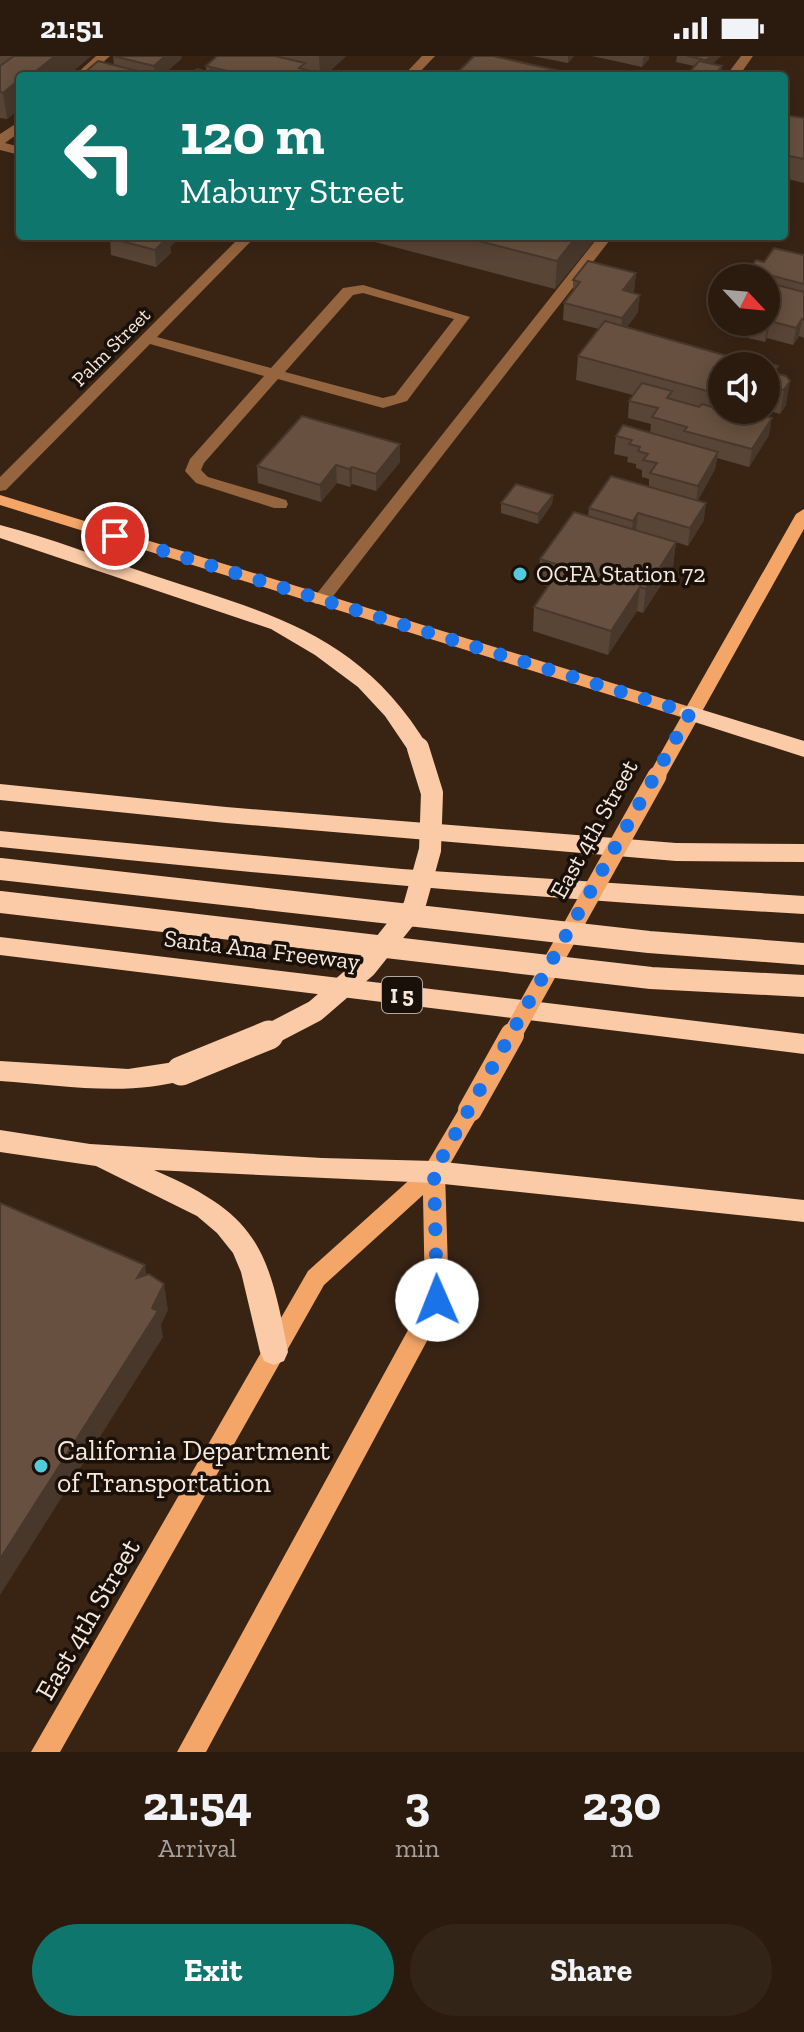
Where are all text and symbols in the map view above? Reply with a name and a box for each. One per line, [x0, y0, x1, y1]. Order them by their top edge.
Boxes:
text: 21:51 [40, 10, 103, 46]
text: 120 m [180, 101, 324, 168]
icon: left [48, 104, 152, 208]
text: Mabury Street [180, 169, 404, 212]
north arrow [708, 264, 780, 336]
map controls [708, 264, 780, 424]
street label: Palm Street [67, 302, 156, 391]
button: sound [708, 352, 780, 424]
pin [81, 502, 149, 570]
icon: arrive [93, 514, 137, 558]
place label: OCFA Station 72 [536, 559, 706, 588]
marker: OCFA Station 72 [511, 565, 529, 583]
street label: East 4th Street [543, 754, 644, 903]
street label: Santa Ana Freeway [162, 923, 362, 976]
road number: I 5 [382, 977, 422, 1013]
position arrow [395, 1258, 479, 1342]
place label: California Department of Transportation [57, 1434, 331, 1499]
marker: California Department of Transportation [32, 1457, 50, 1475]
street label: East 4th Street [28, 1533, 147, 1705]
text: 21:54 [143, 1775, 252, 1832]
text: 3 [404, 1775, 430, 1832]
text: 230 [582, 1775, 661, 1832]
text: Arrival [158, 1832, 237, 1864]
text: min [395, 1832, 440, 1864]
text: m [611, 1832, 633, 1864]
button: Exit [32, 1924, 394, 2016]
button: Share [410, 1924, 772, 2016]

